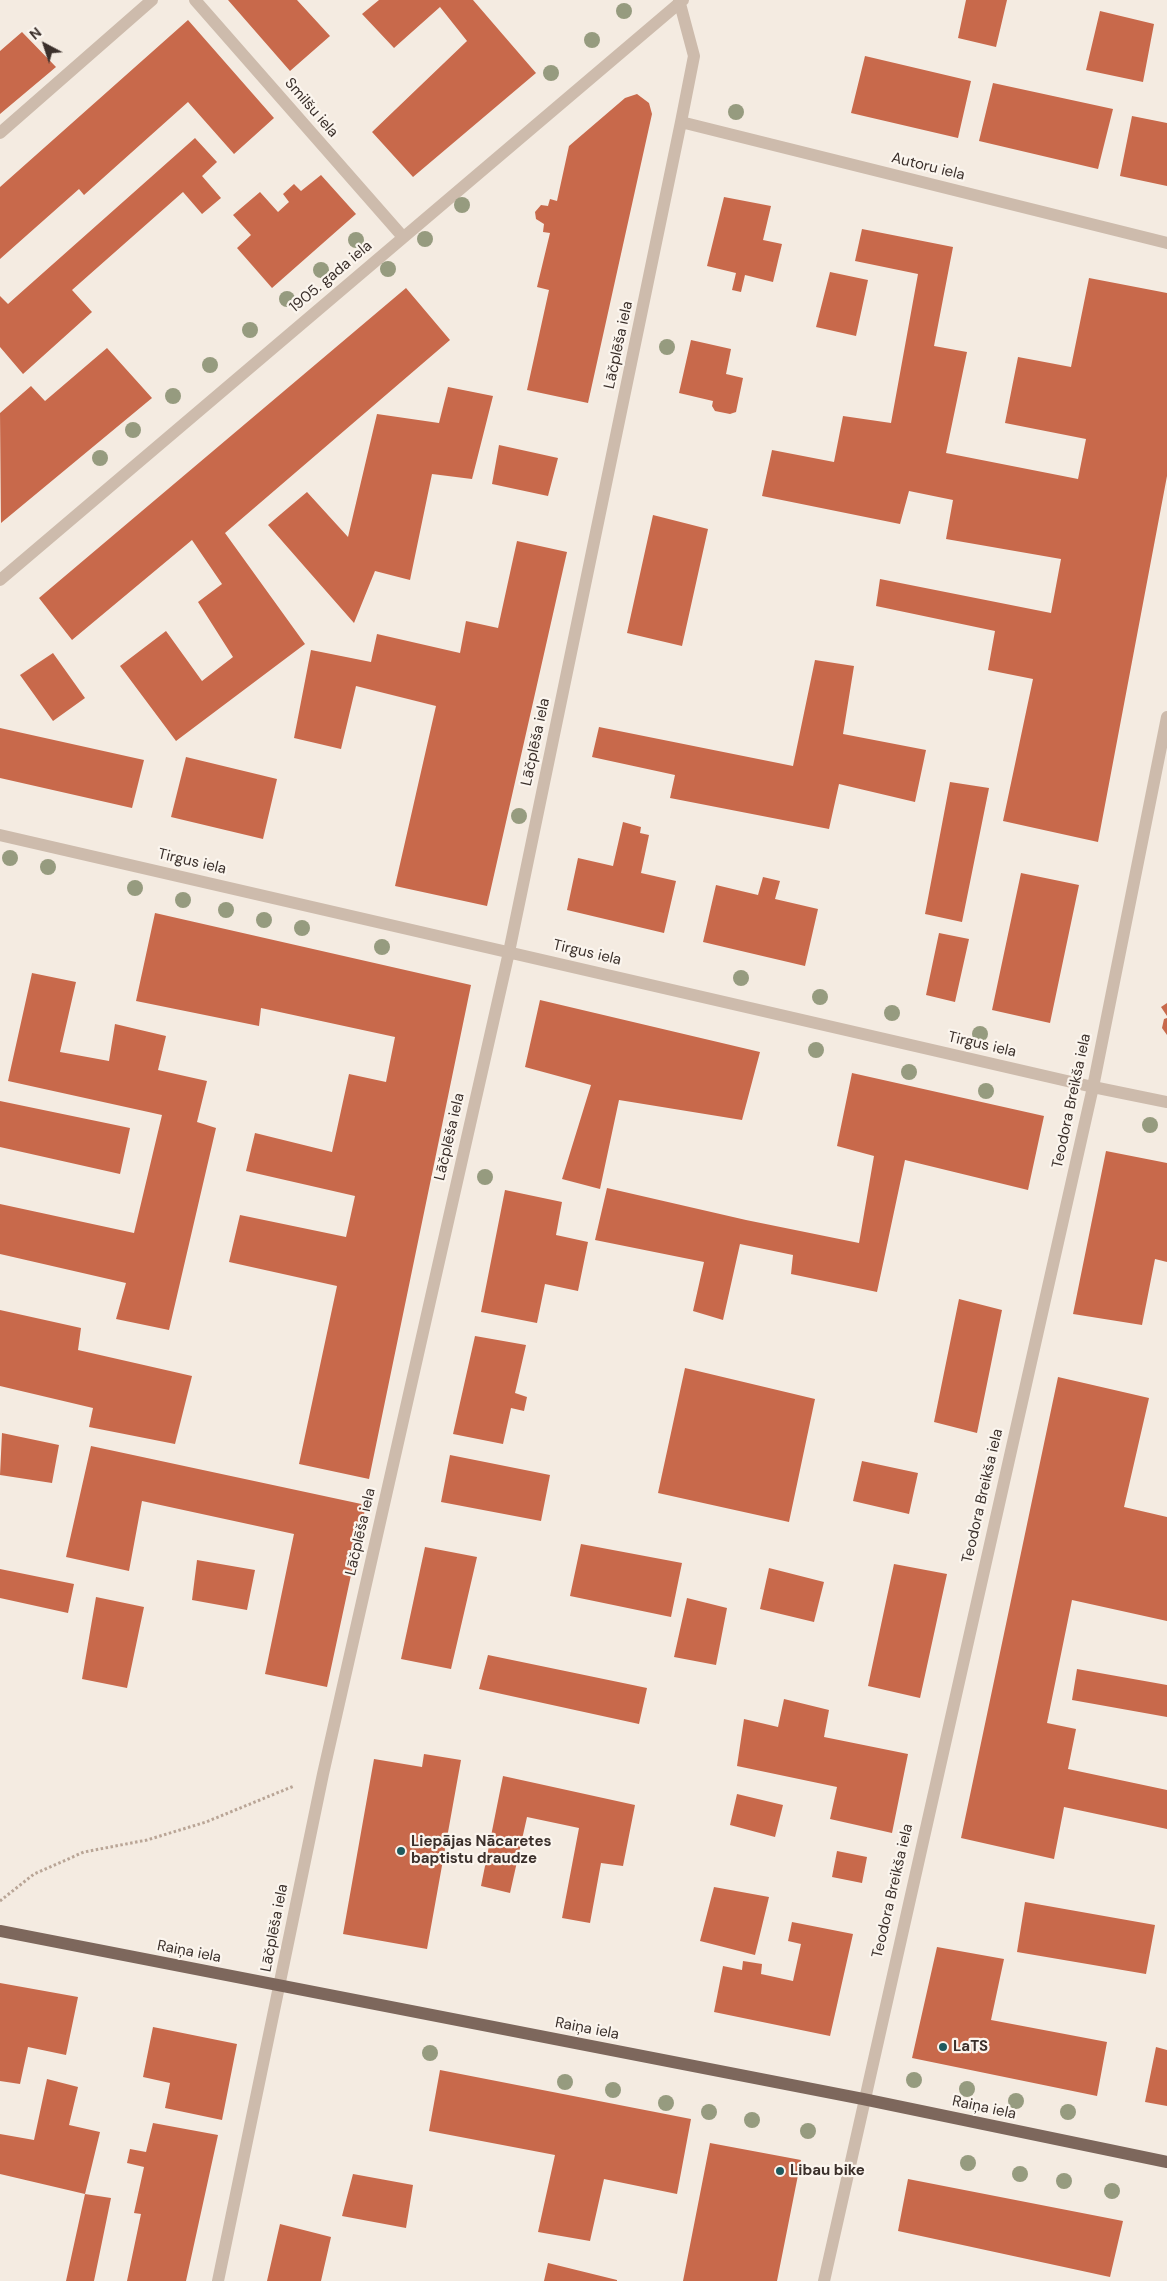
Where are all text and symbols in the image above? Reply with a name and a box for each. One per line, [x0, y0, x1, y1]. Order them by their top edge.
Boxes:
north arrow [20, 20, 70, 70]
text: N [26, 23, 45, 44]
street label: Smilšu iela [280, 75, 342, 141]
street label: Autoru iela [890, 149, 966, 185]
street label: 1905. gada iela [286, 237, 376, 317]
street label: Lāčplēša iela [601, 300, 637, 390]
street label: Lāčplēša iela [518, 697, 554, 787]
street label: Tirgus iela [156, 845, 228, 879]
street label: Tirgus iela [551, 936, 623, 970]
street label: Tirgus iela [946, 1028, 1018, 1062]
street label: Teodora Breikša iela [1049, 1032, 1095, 1170]
street label: Lāčplēša iela [431, 1092, 469, 1182]
street label: Teodora Breikša iela [959, 1427, 1007, 1565]
street label: Lāčplēša iela [342, 1487, 380, 1577]
street label: Teodora Breikša iela [869, 1822, 917, 1960]
place label: Liepājas Nācaretes baptistu draudze [411, 1833, 551, 1868]
marker: Liepājas Nācaretes baptistu draudze [395, 1845, 407, 1857]
street label: Lāčplēša iela [258, 1882, 292, 1974]
street label: Raiņa iela [155, 1937, 223, 1967]
street label: Raiņa iela [553, 2014, 621, 2044]
place label: LaTS [953, 2038, 988, 2056]
marker: LaTS [937, 2041, 949, 2053]
street label: Raiņa iela [950, 2092, 1018, 2124]
place label: Libau bike [790, 2162, 865, 2180]
marker: Libau bike [774, 2165, 786, 2177]

